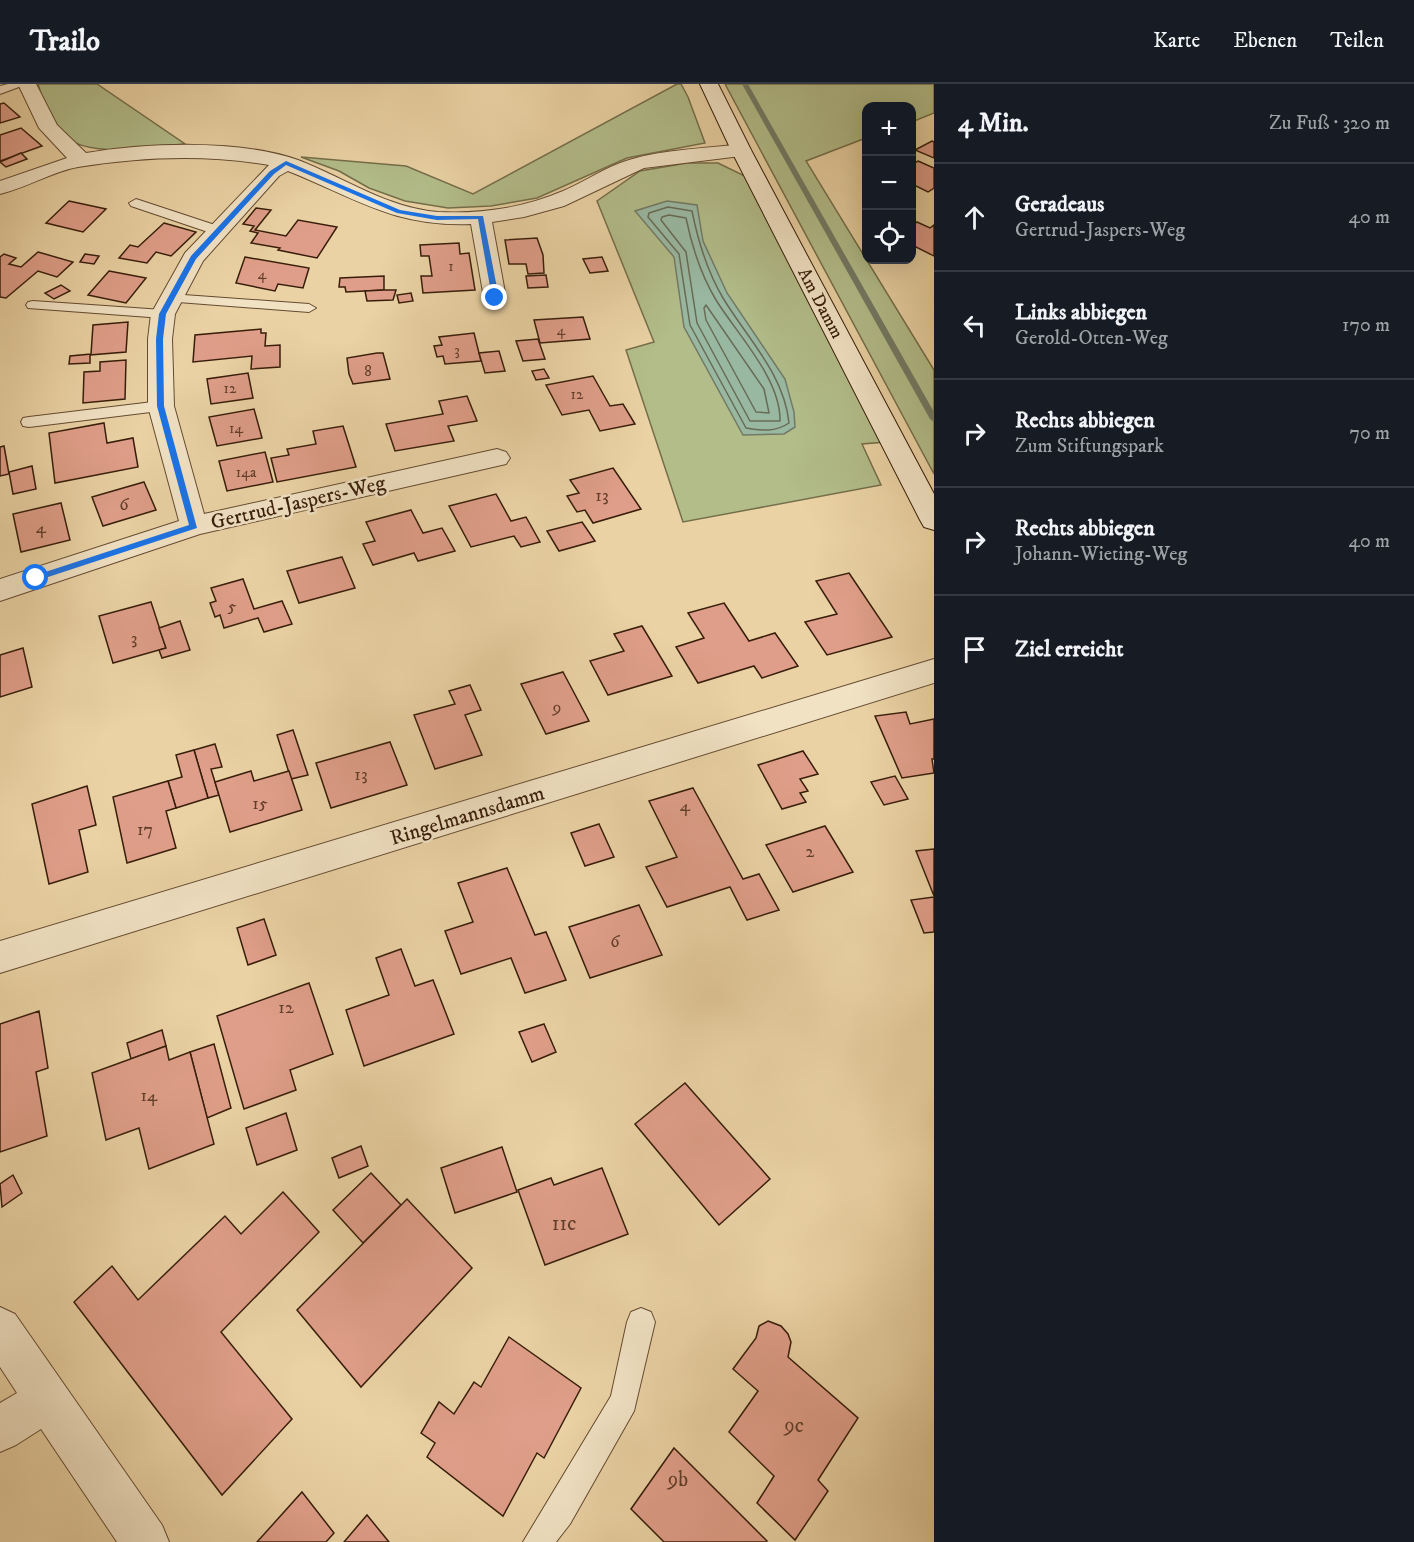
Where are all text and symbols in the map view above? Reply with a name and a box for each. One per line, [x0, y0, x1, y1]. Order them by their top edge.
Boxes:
text: Trailo [30, 24, 100, 59]
text: Karte [1153, 28, 1200, 54]
text: Ebenen [1233, 28, 1297, 54]
text: Teilen [1330, 28, 1384, 54]
map controls [862, 102, 916, 264]
button: + [862, 102, 916, 156]
text: 4 Min. [958, 107, 1029, 140]
text: Zu Fuß · 320 m [1269, 111, 1390, 136]
button: − [862, 156, 916, 210]
text: Geradeaus [1015, 191, 1104, 218]
icon: ahead [958, 201, 991, 234]
text: 40 m [1348, 205, 1390, 230]
button: locate [862, 210, 916, 264]
text: Gertrud-Jaspers-Weg [1015, 218, 1185, 243]
house number: 1 [448, 257, 454, 276]
street label: Am Damm [792, 264, 848, 343]
house number: 4 [258, 265, 267, 284]
route end [481, 284, 507, 310]
text: Links abbiegen [1015, 299, 1147, 326]
icon: left [958, 309, 991, 342]
text: 170 m [1342, 313, 1390, 338]
house number: 4 [557, 321, 566, 340]
text: Gerold-Otten-Weg [1015, 326, 1168, 351]
house number: 3 [454, 341, 460, 360]
house number: 8 [364, 362, 372, 381]
house number: 12 [224, 379, 237, 398]
house number: 12 [571, 385, 584, 404]
text: Rechts abbiegen [1015, 407, 1155, 434]
icon: right [958, 417, 991, 450]
house number: 14 [229, 419, 243, 438]
text: 70 m [1349, 421, 1390, 446]
text: Zum Stiftungspark [1015, 434, 1164, 459]
house number: 14a [236, 463, 257, 482]
street label: Gertrud-Jaspers-Weg [208, 470, 389, 536]
house number: 13 [595, 485, 609, 507]
house number: 6 [119, 494, 129, 516]
text: Rechts abbiegen [1015, 515, 1155, 542]
house number: 4 [36, 517, 47, 539]
icon: right [958, 525, 991, 558]
text: 40 m [1348, 529, 1390, 554]
text: Johann-Wieting-Weg [1015, 542, 1187, 567]
route start [22, 564, 48, 590]
house number: 5 [228, 596, 237, 618]
house number: 3 [131, 628, 137, 650]
icon: arrive [958, 633, 991, 666]
text: Ziel erreicht [1015, 636, 1123, 663]
house number: 9 [552, 697, 561, 719]
house number: 13 [354, 764, 368, 786]
street label: Ringelmannsdamm [387, 780, 548, 852]
house number: 15 [252, 793, 268, 815]
house number: 4 [680, 795, 691, 817]
house number: 17 [137, 819, 153, 841]
house number: 2 [806, 841, 815, 863]
house number: 6 [610, 931, 620, 953]
house number: 12 [278, 997, 294, 1019]
house number: 14 [141, 1085, 158, 1107]
house number: 11c [552, 1211, 576, 1237]
house number: 9c [783, 1413, 804, 1439]
house number: 9b [667, 1467, 688, 1493]

